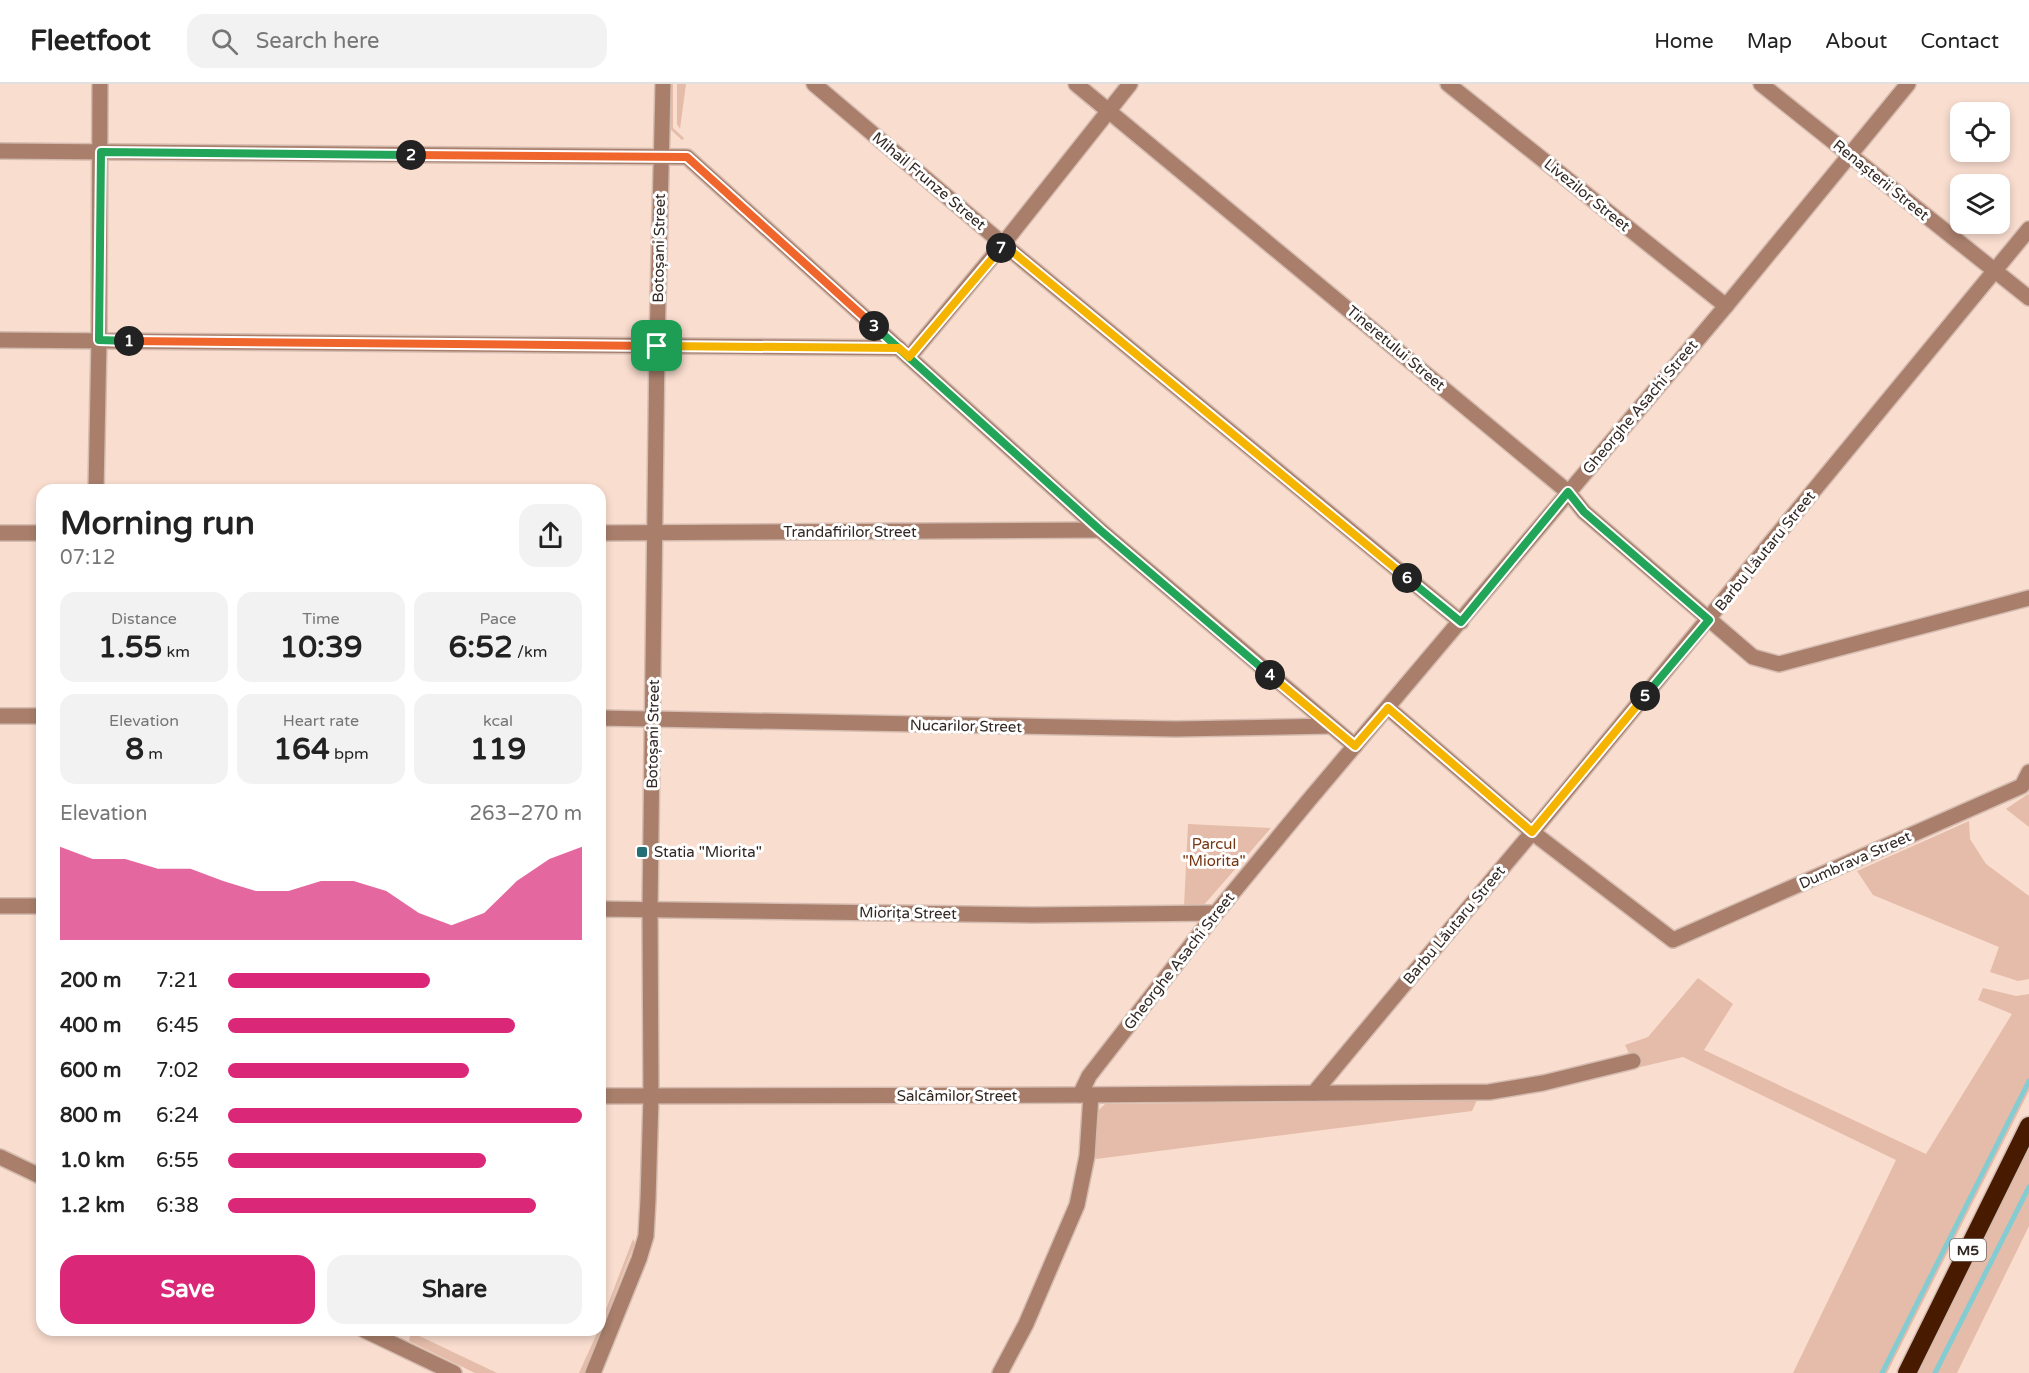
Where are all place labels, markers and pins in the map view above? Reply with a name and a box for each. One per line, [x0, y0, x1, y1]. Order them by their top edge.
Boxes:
pin: 2 [396, 140, 426, 170]
pin: 7 [986, 233, 1016, 263]
pin: 3 [859, 311, 889, 341]
pin [631, 320, 682, 371]
pin: 1 [114, 326, 144, 356]
pin: 6 [1392, 563, 1422, 593]
pin: 4 [1255, 660, 1285, 690]
pin: 5 [1630, 681, 1660, 711]
place label: Statia "Miorita" [654, 843, 762, 861]
marker: Statia "Miorita" [635, 845, 649, 859]

